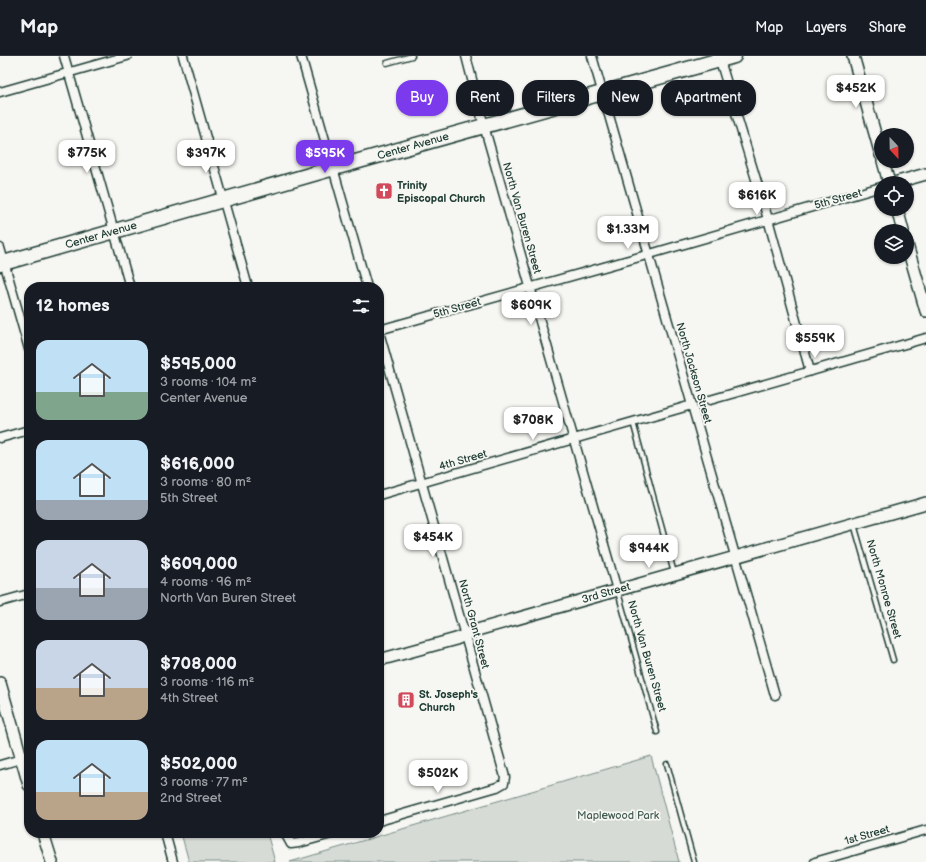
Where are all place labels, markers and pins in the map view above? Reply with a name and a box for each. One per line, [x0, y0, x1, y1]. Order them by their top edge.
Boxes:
pin: $452K [828, 75, 884, 109]
pin: $775K [59, 140, 115, 174]
pin: $397K [178, 140, 234, 174]
pin: $595K [297, 140, 353, 174]
place label: Trinity Episcopal Church [397, 179, 485, 205]
church icon: Trinity Episcopal Church [374, 181, 394, 201]
pin: $616K [729, 182, 785, 216]
pin: $1.33M [595, 216, 661, 250]
pin: $609K [503, 292, 559, 326]
pin: $559K [787, 325, 843, 359]
pin: $708K [505, 407, 561, 441]
pin: $454K [405, 524, 461, 558]
pin: $944K [621, 535, 677, 569]
place label: St. Joseph's Church [419, 688, 479, 714]
building icon: St. Joseph's Church [396, 690, 416, 710]
pin: $502K [410, 760, 466, 794]

